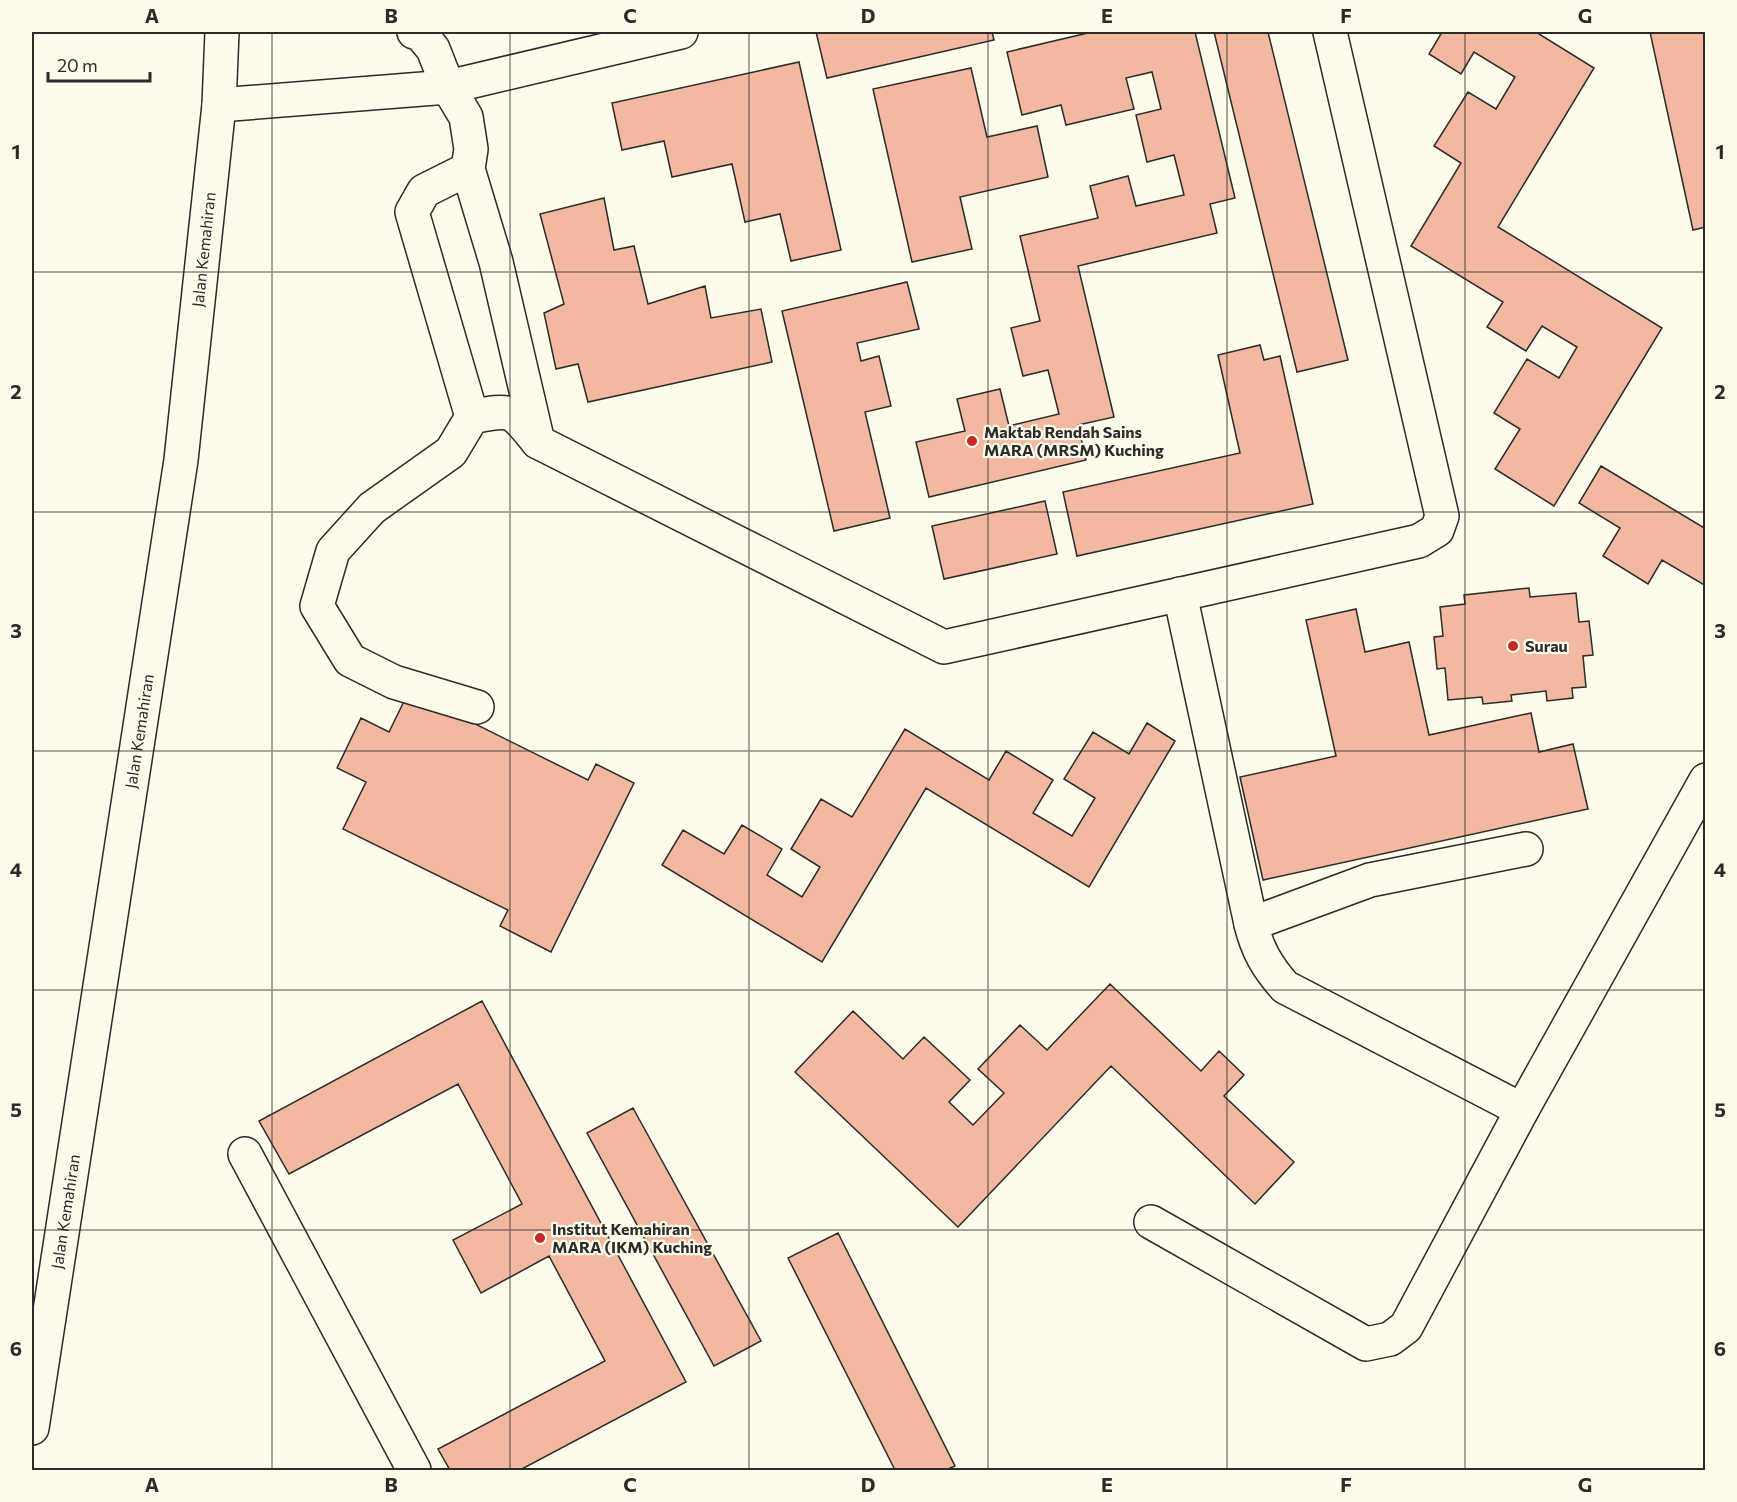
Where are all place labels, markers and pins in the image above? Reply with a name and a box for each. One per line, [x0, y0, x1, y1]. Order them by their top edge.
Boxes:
place label: Maktab Rendah Sains MARA (MRSM) Kuching [984, 422, 1164, 459]
marker: Maktab Rendah Sains MARA (MRSM) Kuching [965, 434, 979, 448]
place label: Surau [1525, 636, 1568, 655]
marker: Surau [1506, 639, 1520, 653]
place label: Institut Kemahiran MARA (IKM) Kuching [552, 1219, 712, 1256]
marker: Institut Kemahiran MARA (IKM) Kuching [533, 1231, 547, 1245]

